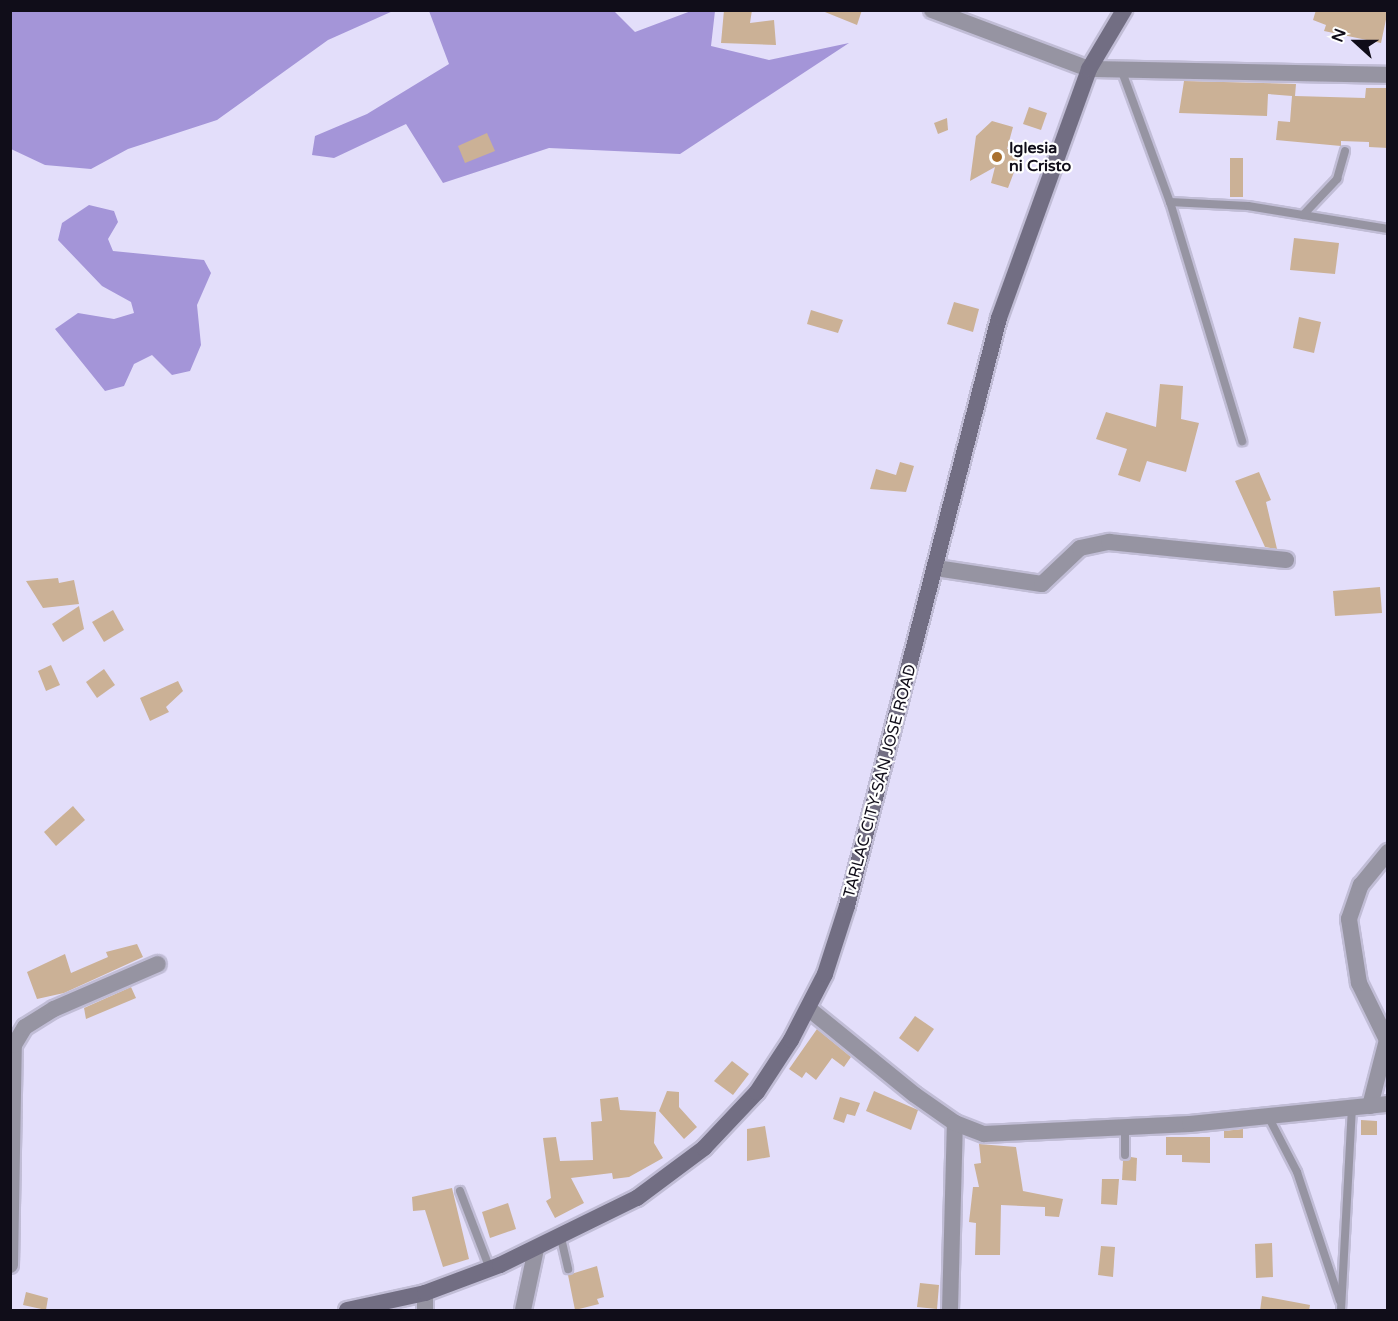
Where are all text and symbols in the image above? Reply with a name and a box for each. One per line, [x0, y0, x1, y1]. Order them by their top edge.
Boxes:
north arrow [1326, 12, 1386, 72]
text: N [1328, 26, 1351, 45]
place label: Iglesia ni Cristo [1009, 138, 1071, 176]
marker: Iglesia ni Cristo [990, 150, 1004, 164]
street label: TARLAC CITY-SAN JOSE ROAD [840, 662, 920, 900]

